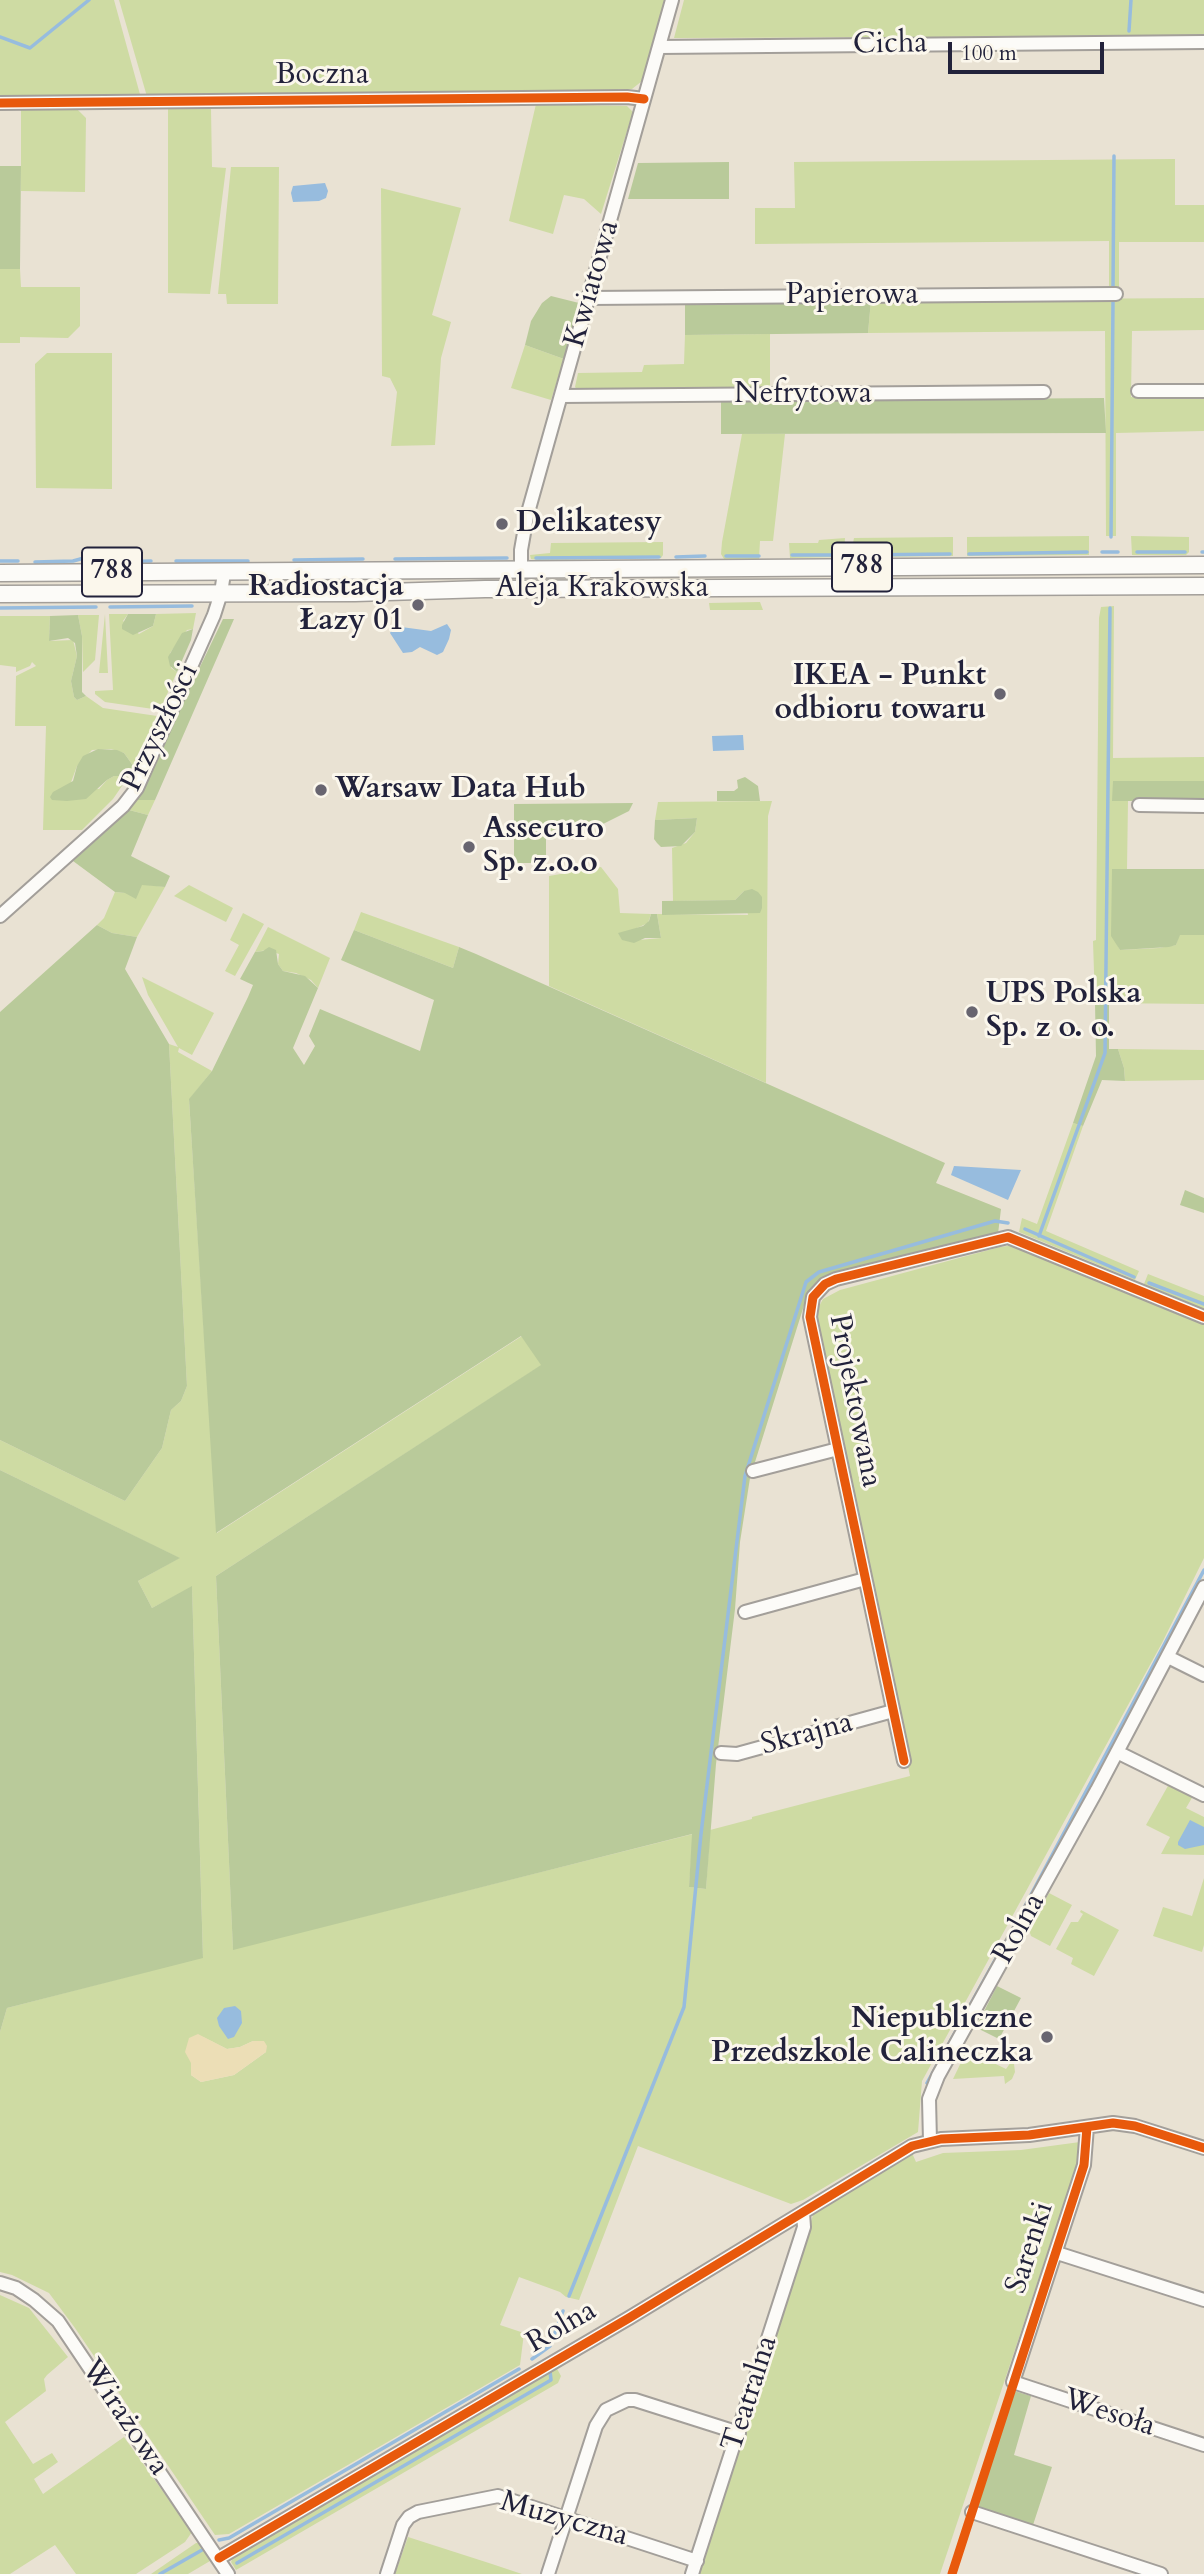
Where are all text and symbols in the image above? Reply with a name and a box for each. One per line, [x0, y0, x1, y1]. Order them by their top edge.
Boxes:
street label: Cicha [852, 26, 928, 64]
scale bar [952, 28, 1108, 72]
text: 100 m [961, 39, 1017, 68]
street label: Boczna [275, 58, 369, 94]
street label: Kwiatowa [558, 216, 628, 352]
street label: Papierowa [786, 278, 918, 314]
street label: Nefrytowa [734, 377, 872, 413]
place label: Delikatesy [516, 506, 662, 542]
marker: Delikatesy [494, 516, 510, 532]
road number: 788 [832, 542, 892, 592]
road number: 788 [82, 548, 142, 596]
place label: Radiostacja Łazy 01 [248, 570, 404, 640]
street label: Aleja Krakowska [495, 571, 709, 607]
marker: Radiostacja Łazy 01 [410, 597, 426, 613]
street label: Przyszłości [115, 658, 207, 798]
place label: IKEA - Punkt odbioru towaru [774, 659, 986, 730]
marker: IKEA - Punkt odbioru towaru [992, 686, 1008, 702]
place label: Warsaw Data Hub [335, 772, 586, 808]
marker: Warsaw Data Hub [313, 782, 329, 798]
place label: Assecuro Sp. z.o.o [483, 812, 604, 882]
marker: Assecuro Sp. z.o.o [461, 839, 477, 855]
place label: UPS Polska Sp. z o. o. [986, 977, 1141, 1048]
marker: UPS Polska Sp. z o. o. [964, 1004, 980, 1020]
street label: Projektowana [820, 1311, 888, 1491]
street label: Skrajna [757, 1706, 857, 1764]
street label: Rolna [986, 1888, 1054, 1970]
place label: Niepubliczne Przedszkole Calineczka [711, 2002, 1033, 2072]
marker: Niepubliczne Przedszkole Calineczka [1039, 2029, 1055, 2045]
street label: Sarenki [999, 2198, 1063, 2298]
street label: Rolna [521, 2294, 603, 2362]
street label: Teatralna [715, 2332, 787, 2456]
street label: Wirażowa [72, 2353, 176, 2483]
street label: Wesoła [1059, 2382, 1159, 2446]
street label: Muzyczna [496, 2485, 632, 2555]

